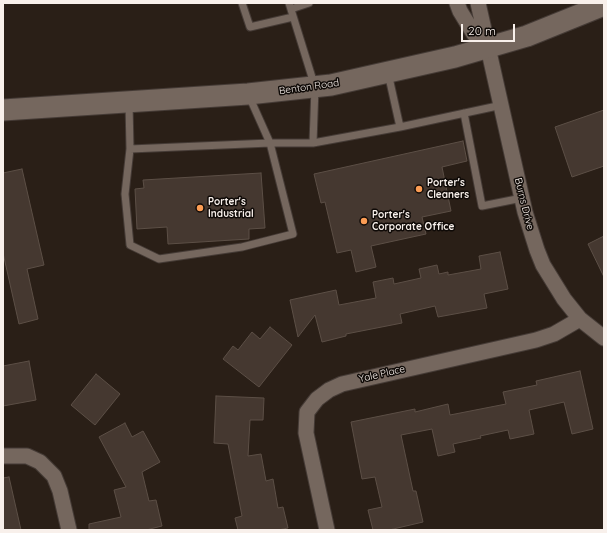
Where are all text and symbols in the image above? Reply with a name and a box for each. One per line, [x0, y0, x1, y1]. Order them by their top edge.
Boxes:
scale bar [463, 16, 517, 42]
text: 20 m [468, 23, 496, 38]
street label: Benton Road [278, 77, 340, 97]
place label: Porter's Cleaners [427, 177, 469, 200]
street label: Burns Drive [512, 177, 536, 231]
marker: Porter's Cleaners [414, 184, 424, 194]
place label: Porter's Industrial [208, 196, 254, 220]
marker: Porter's Industrial [195, 203, 205, 213]
place label: Porter's Corporate Office [372, 209, 454, 232]
marker: Porter's Corporate Office [359, 216, 369, 226]
street label: Yale Place [358, 363, 406, 385]

